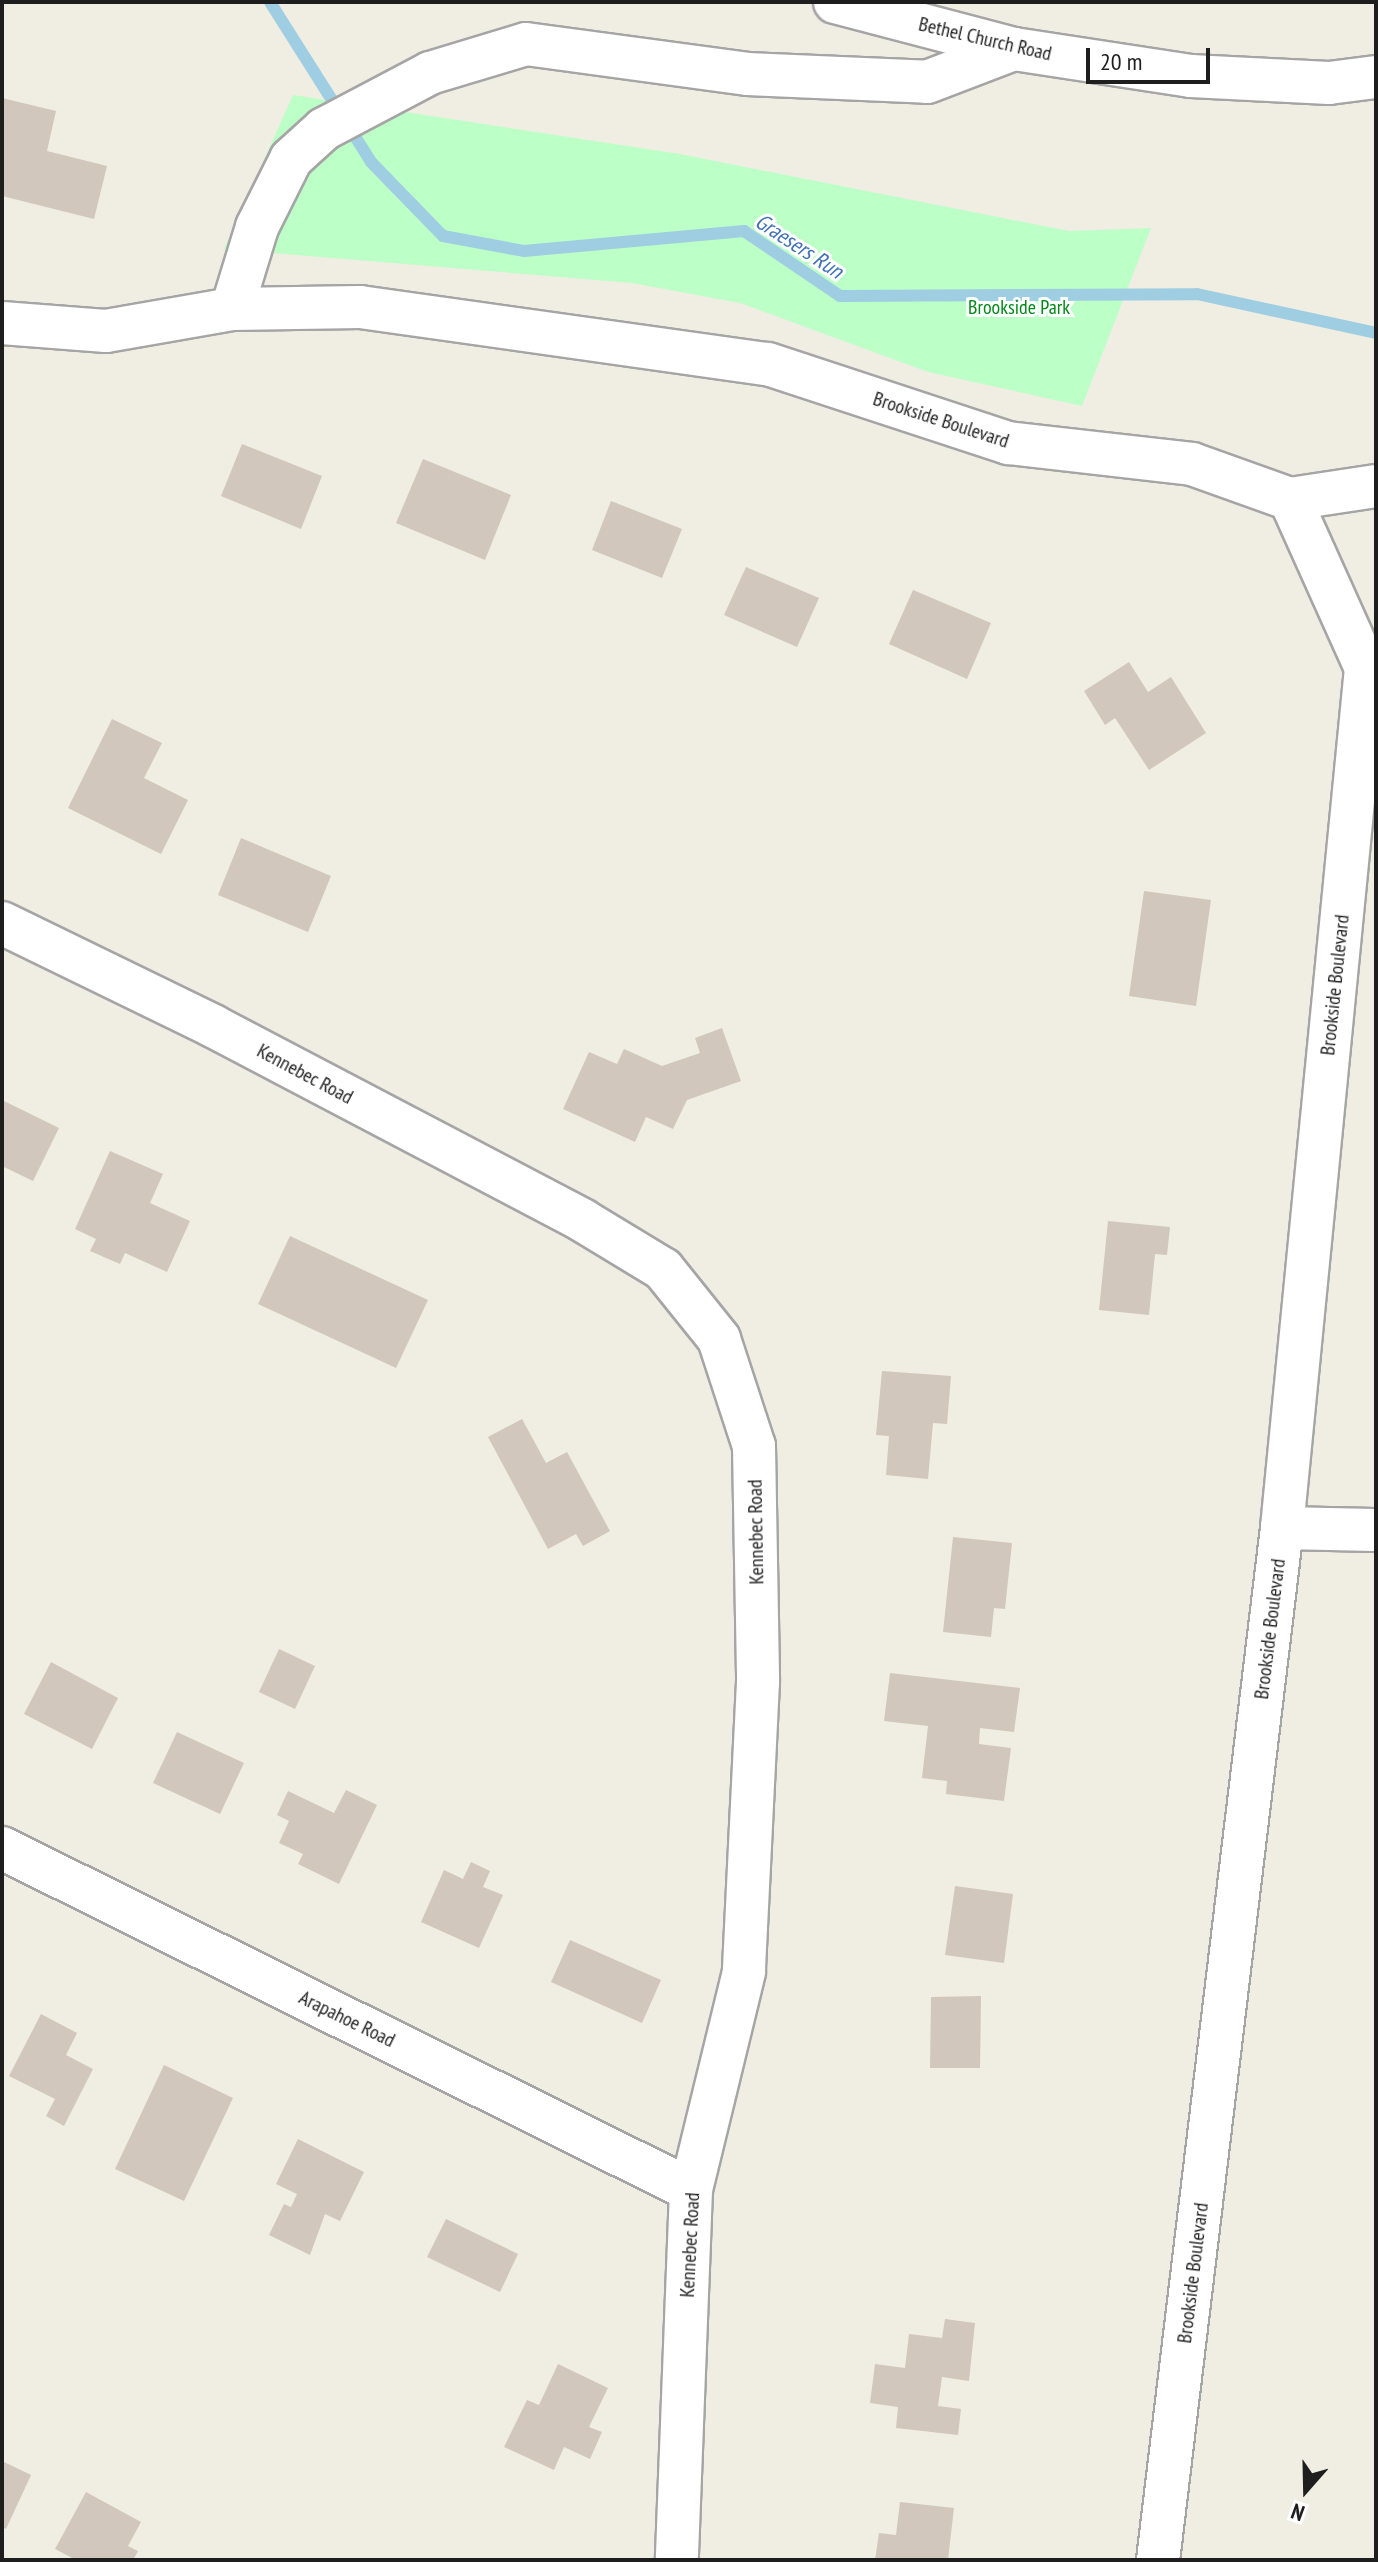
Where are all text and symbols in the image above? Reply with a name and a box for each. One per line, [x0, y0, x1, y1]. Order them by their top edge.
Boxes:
street label: Bethel Church Road [916, 12, 1054, 66]
scale bar [1090, 32, 1214, 82]
text: 20 m [1100, 46, 1142, 77]
water label: Graesers Run [750, 208, 848, 284]
park label: Brookside Park [968, 295, 1070, 319]
street label: Brookside Boulevard [870, 387, 1012, 453]
street label: Brookside Boulevard [1316, 913, 1354, 1057]
street label: Kennebec Road [253, 1039, 357, 1109]
street label: Kennebec Road [743, 1479, 769, 1585]
street label: Brookside Boulevard [1249, 1557, 1291, 1701]
street label: Arapahoe Road [295, 1985, 399, 2053]
street label: Kennebec Road [675, 2192, 705, 2298]
street label: Brookside Boulevard [1172, 2201, 1214, 2345]
north arrow [1266, 2450, 1346, 2530]
text: N [1287, 2497, 1308, 2528]

